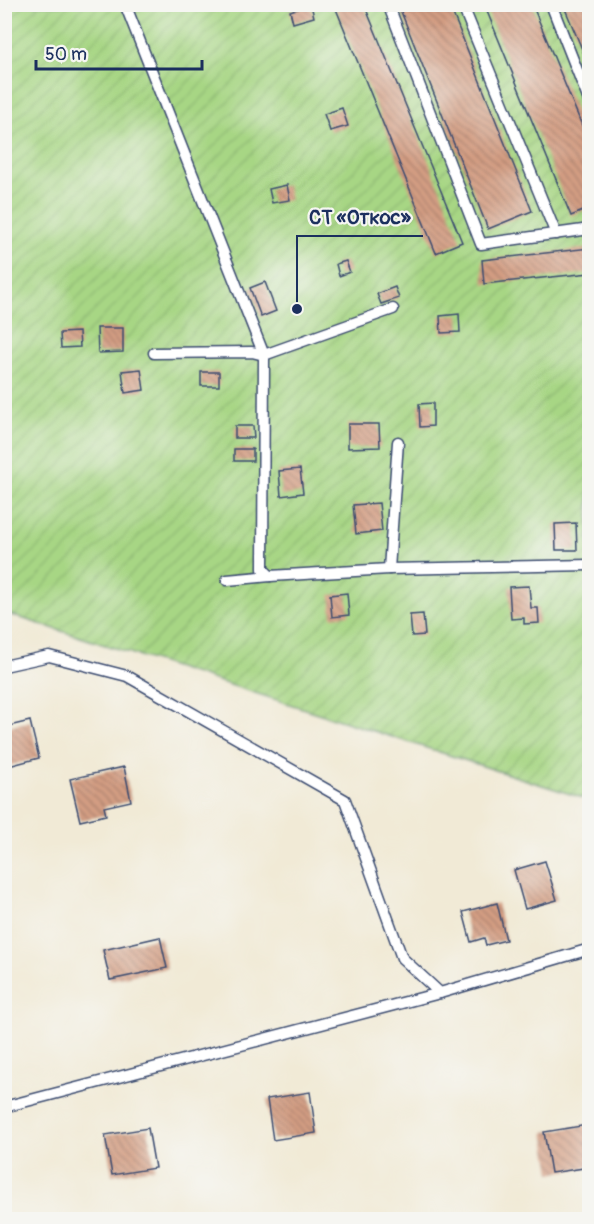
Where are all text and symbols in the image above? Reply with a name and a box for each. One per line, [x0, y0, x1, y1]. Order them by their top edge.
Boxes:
scale bar [36, 33, 202, 71]
text: 50 m [45, 43, 87, 66]
callout: СТ «Откос» [297, 198, 423, 236]
text: СТ «Откос» [309, 205, 412, 230]

